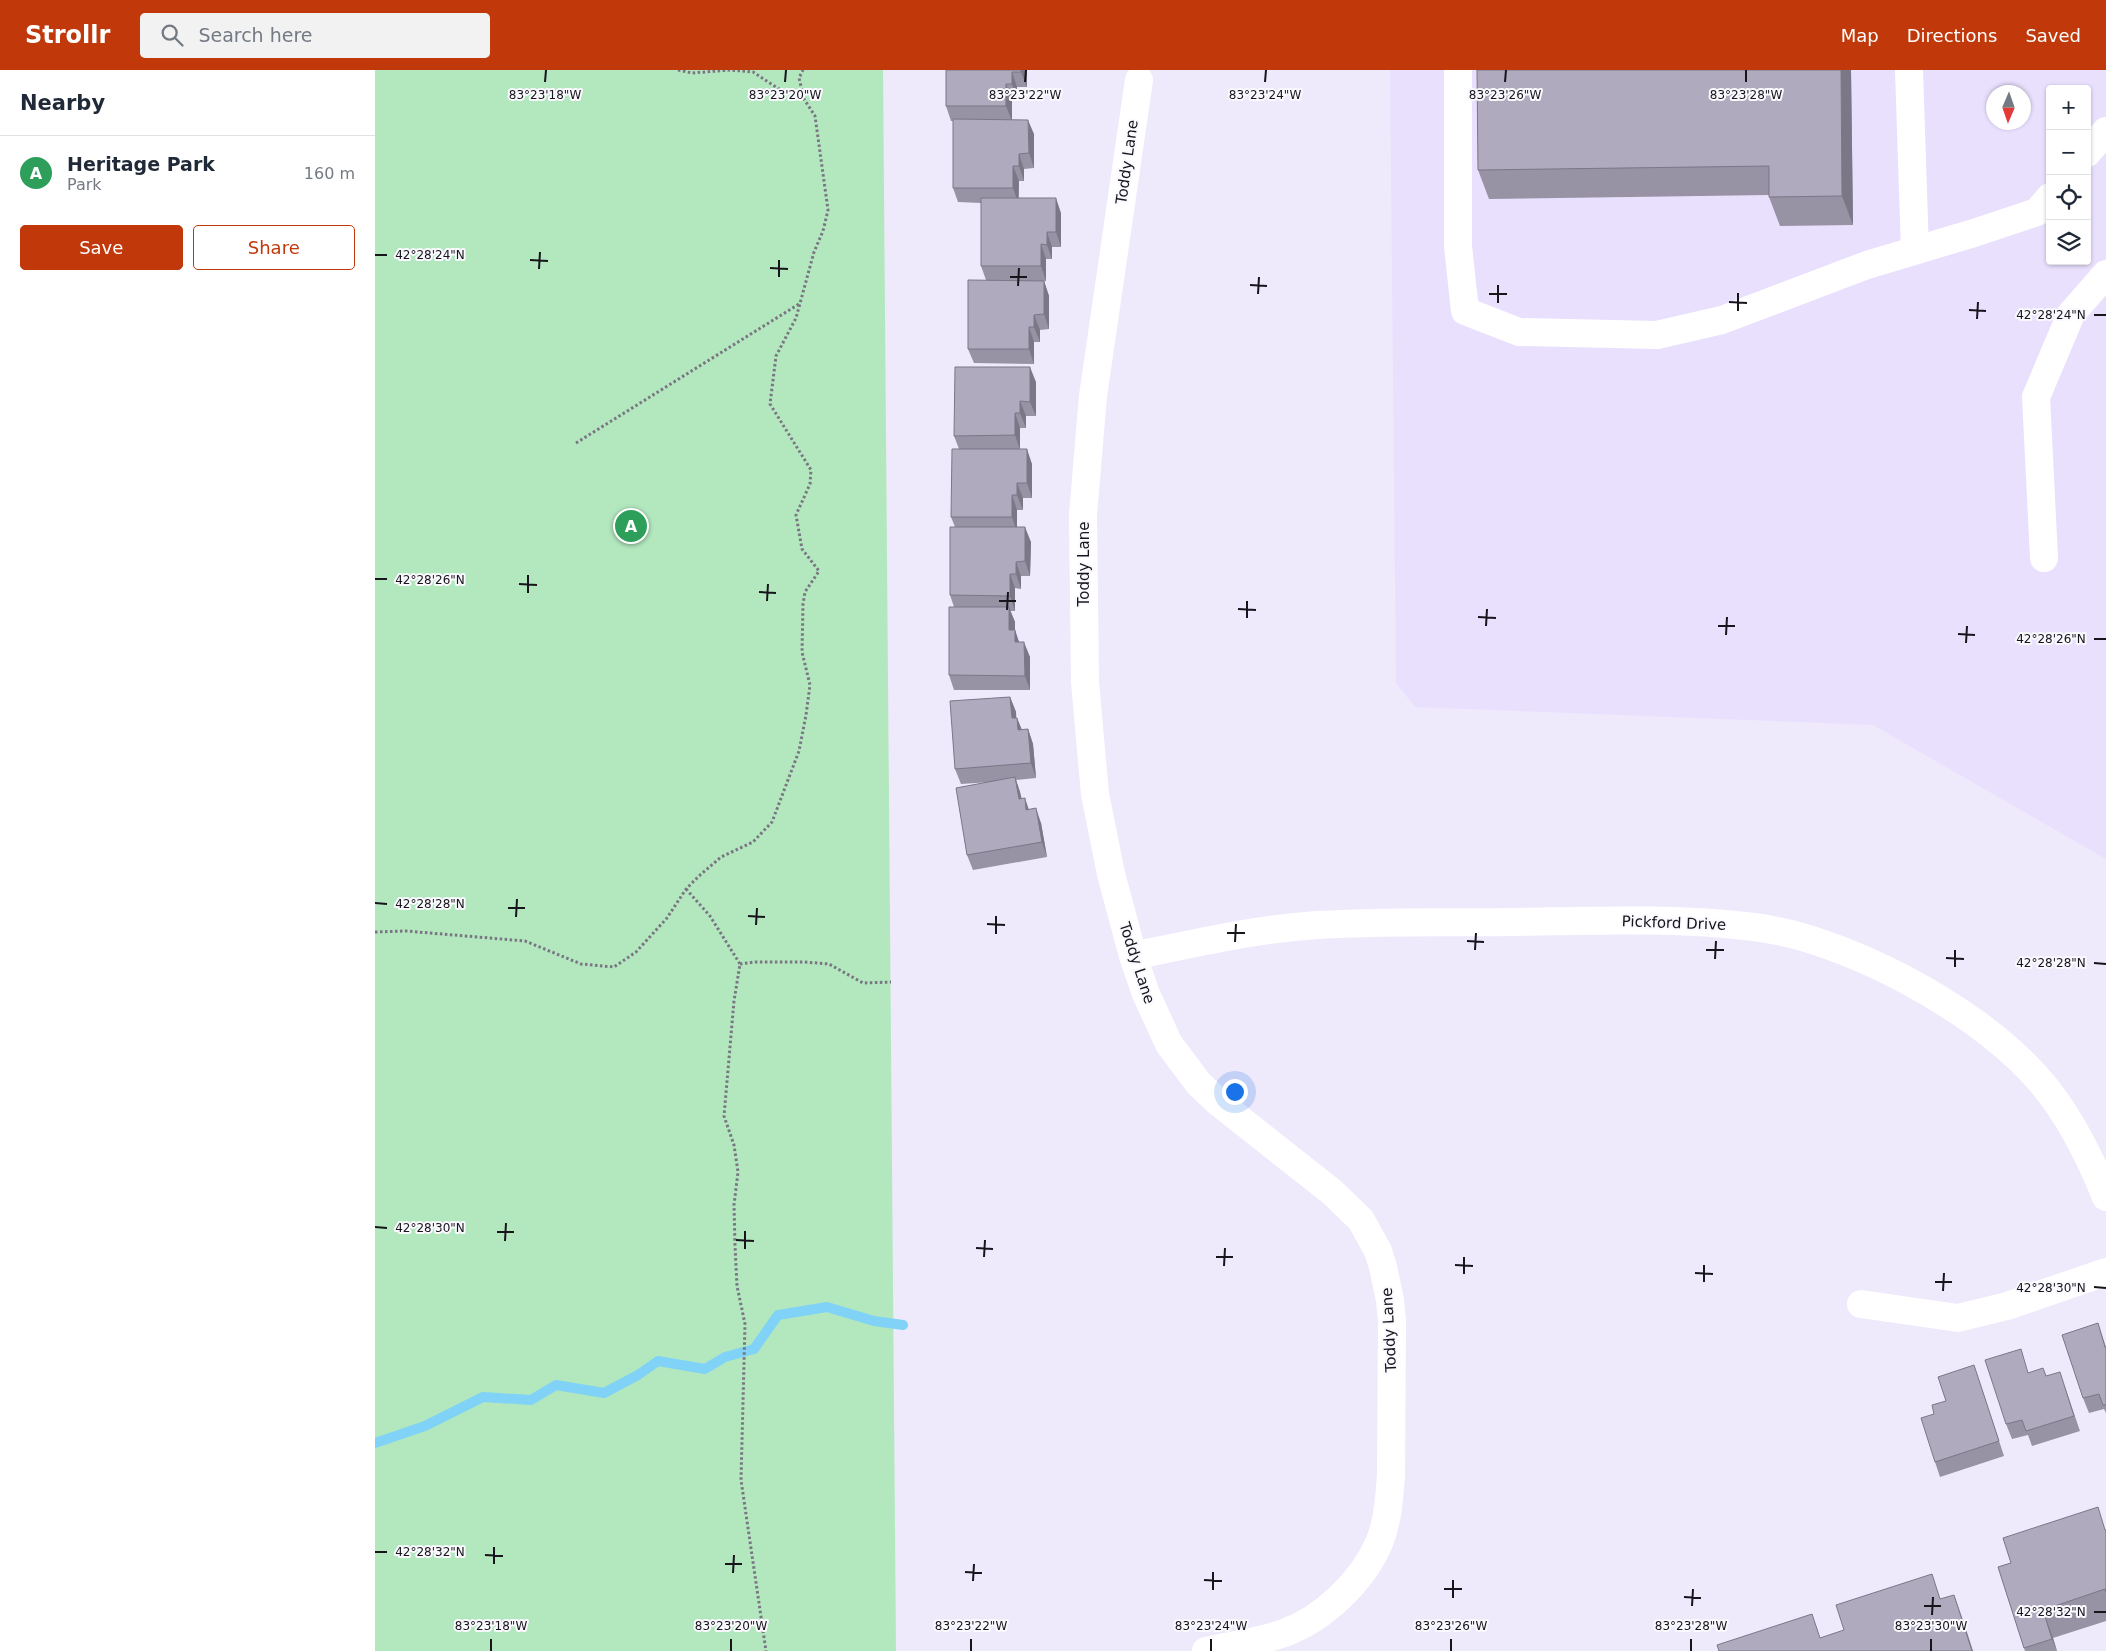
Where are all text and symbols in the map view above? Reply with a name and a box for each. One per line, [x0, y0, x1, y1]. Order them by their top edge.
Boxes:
search box [140, 13, 490, 58]
text: Strollr [25, 21, 110, 49]
icon: search [158, 21, 186, 49]
text: Search here [198, 24, 313, 46]
text: Map [1841, 25, 1879, 46]
text: Directions [1907, 25, 1997, 46]
text: Saved [2025, 25, 2081, 46]
north arrow [1986, 85, 2031, 130]
map controls [2046, 85, 2091, 265]
button: + [2046, 85, 2091, 130]
text: 83°23'18"W [509, 88, 581, 102]
text: 83°23'20"W [749, 88, 821, 102]
text: 83°23'22"W [989, 88, 1061, 102]
text: 83°23'24"W [1229, 88, 1301, 102]
text: 83°23'26"W [1469, 88, 1541, 102]
text: 83°23'28"W [1710, 88, 1782, 102]
text: Nearby [20, 91, 105, 115]
street label: Toddy Lane [1112, 119, 1142, 206]
button: − [2046, 130, 2091, 175]
text: Heritage Park [67, 153, 215, 175]
text: A [30, 164, 42, 183]
text: 160 m [304, 164, 355, 183]
text: Park [67, 175, 102, 194]
button: locate [2046, 175, 2091, 220]
button: layers [2046, 220, 2091, 265]
button: Save [20, 225, 183, 270]
button: Share [193, 225, 355, 270]
text: 42°28'24"N [395, 248, 465, 262]
text: 42°28'24"N [2016, 308, 2086, 322]
pin: A [615, 507, 647, 545]
street label: Toddy Lane [1075, 522, 1093, 607]
text: 42°28'26"N [395, 573, 465, 587]
text: 42°28'26"N [2016, 632, 2086, 646]
text: 42°28'28"N [395, 897, 465, 911]
street label: Pickford Drive [1621, 912, 1727, 934]
street label: Toddy Lane [1115, 919, 1159, 1006]
text: 42°28'28"N [2016, 956, 2086, 970]
your location [1222, 1079, 1248, 1105]
text: 42°28'30"N [395, 1221, 465, 1235]
text: 42°28'30"N [2016, 1281, 2086, 1295]
street label: Toddy Lane [1378, 1287, 1400, 1374]
text: 42°28'32"N [395, 1545, 465, 1559]
text: 42°28'32"N [2016, 1605, 2086, 1619]
text: 83°23'18"W [455, 1619, 527, 1633]
text: 83°23'20"W [695, 1619, 767, 1633]
text: 83°23'22"W [935, 1619, 1007, 1633]
text: 83°23'24"W [1175, 1619, 1247, 1633]
text: 83°23'26"W [1415, 1619, 1487, 1633]
text: 83°23'28"W [1655, 1619, 1727, 1633]
text: 83°23'30"W [1895, 1619, 1967, 1633]

